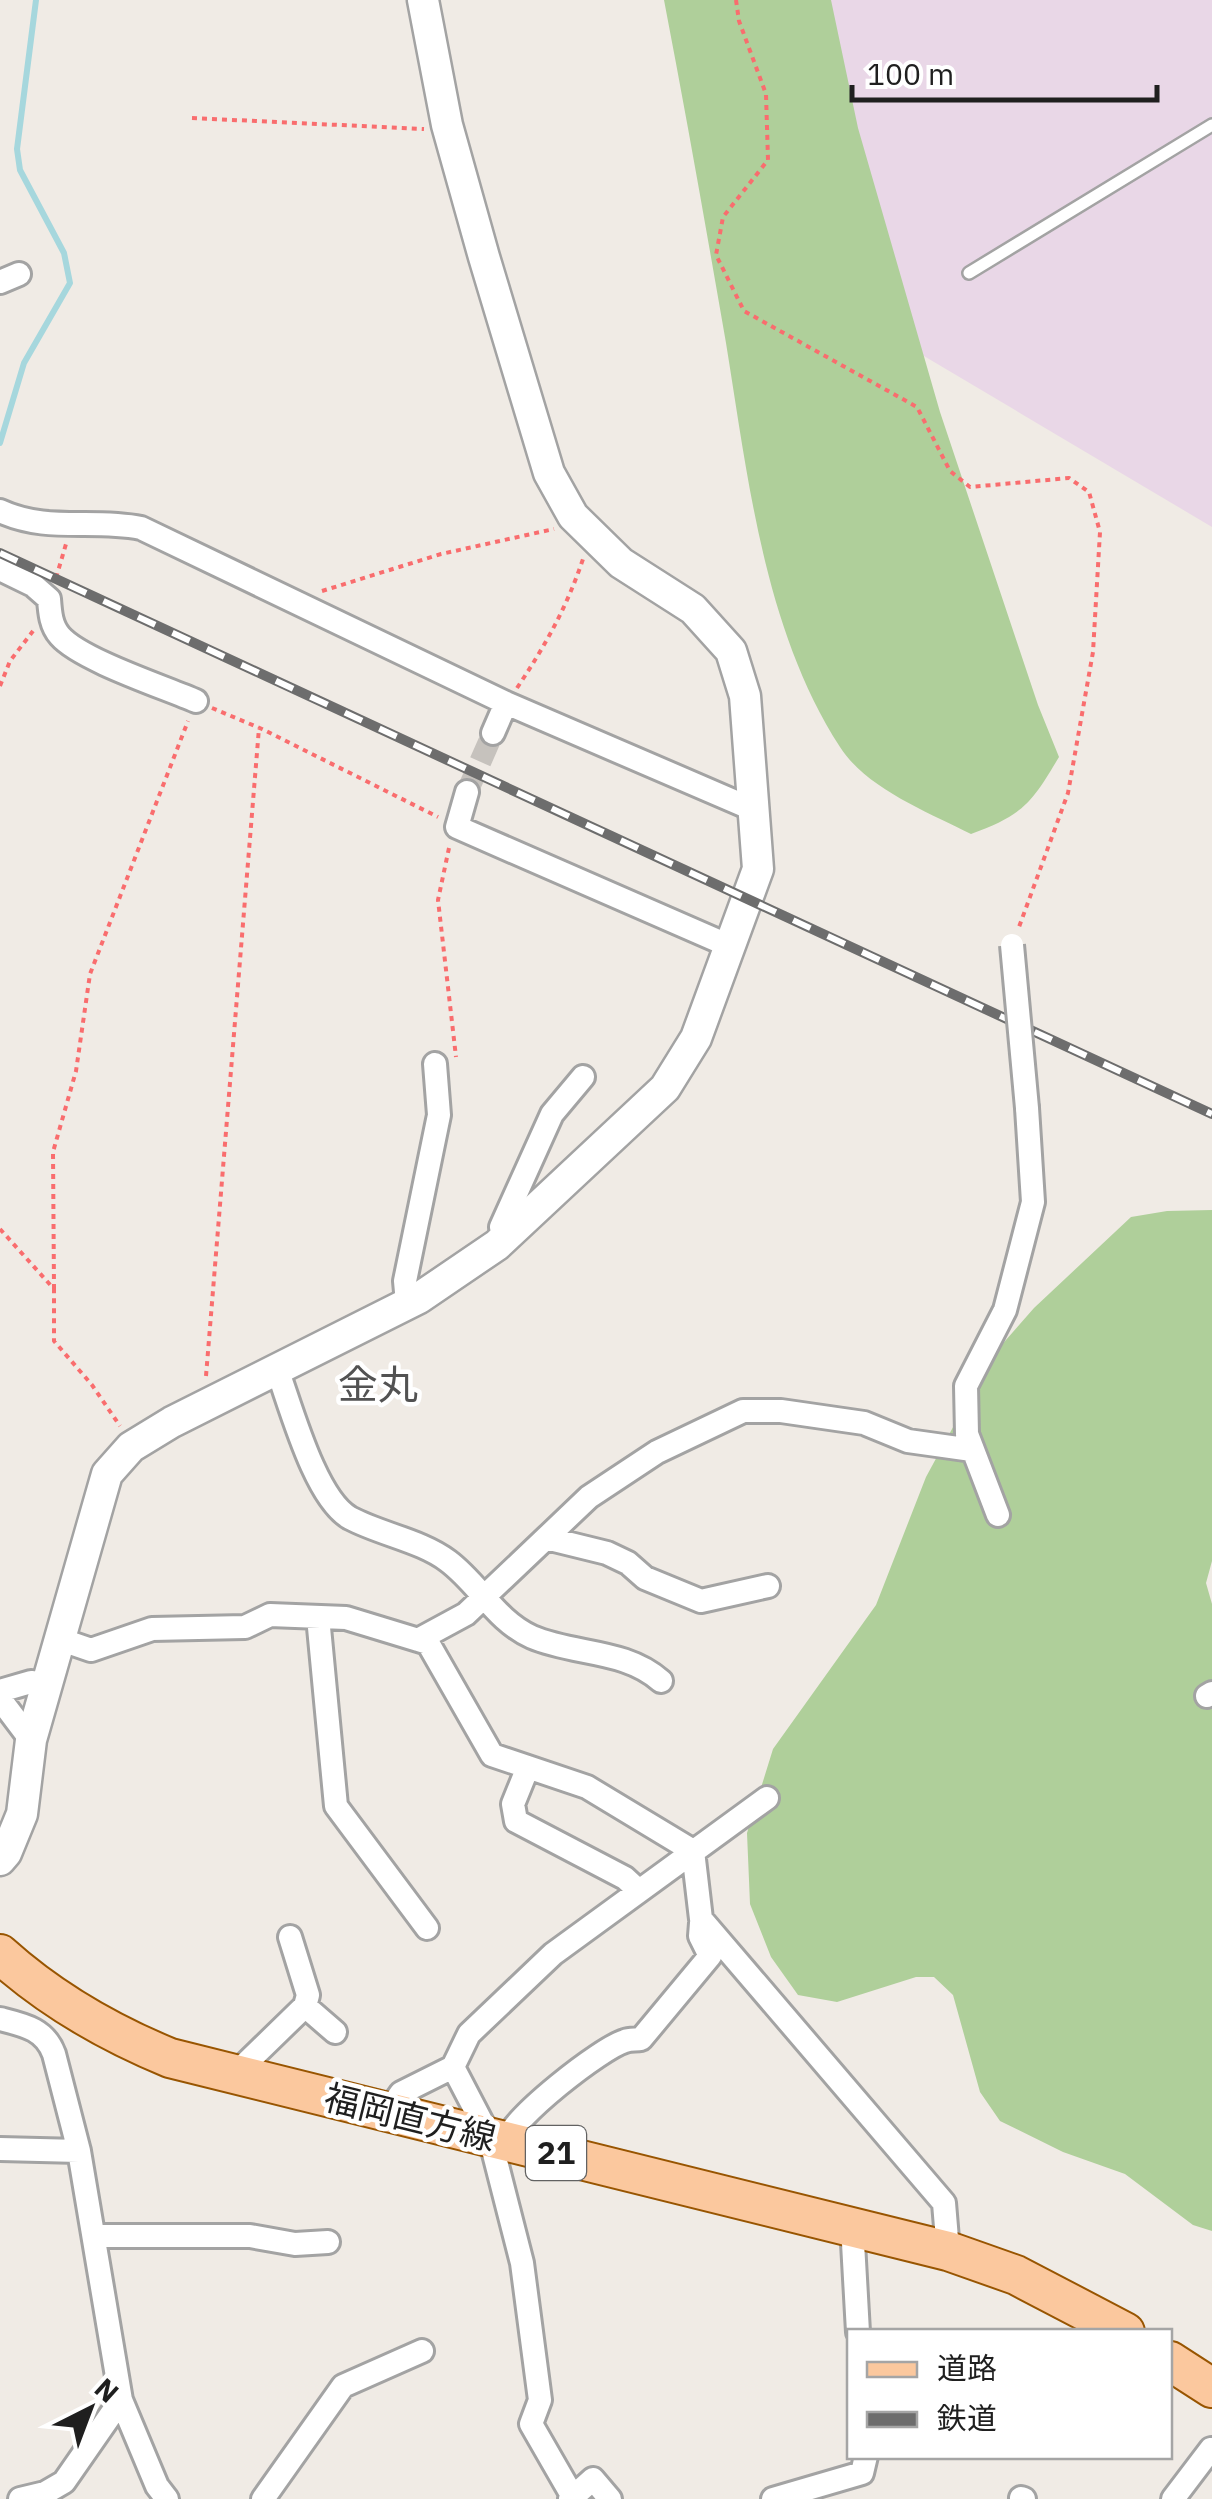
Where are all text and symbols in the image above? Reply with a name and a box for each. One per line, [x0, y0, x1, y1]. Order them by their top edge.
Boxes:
scale bar [852, 40, 1157, 102]
text: 100 m [867, 54, 954, 93]
district label: 金丸 [338, 1358, 418, 1410]
street label: 福岡直方線 [320, 2074, 501, 2161]
road number: 21 [526, 2126, 586, 2180]
legend [847, 2329, 1172, 2459]
text: 道路 [937, 2348, 997, 2387]
north arrow [40, 2359, 140, 2459]
text: N [87, 2370, 127, 2411]
text: 鉄道 [937, 2398, 997, 2437]

